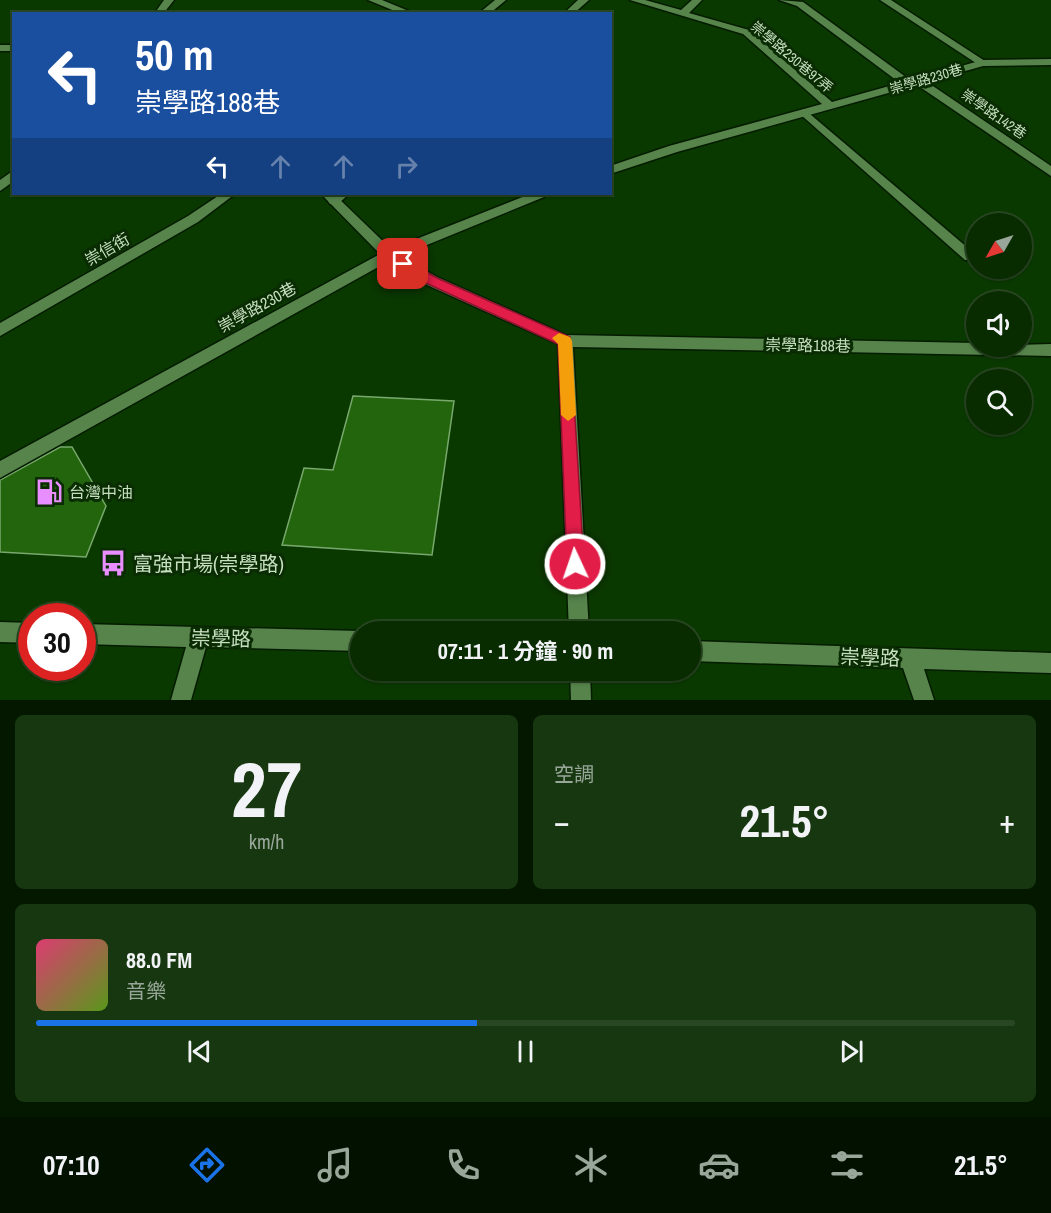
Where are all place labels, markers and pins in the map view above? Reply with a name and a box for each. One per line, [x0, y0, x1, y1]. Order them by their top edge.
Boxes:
pin [377, 238, 428, 289]
fuel station icon: 台灣中油 [34, 477, 64, 507]
place label: 台灣中油 [69, 481, 133, 503]
bus stop icon: 富強市場(崇學路) [98, 548, 128, 578]
place label: 富強市場(崇學路) [133, 550, 284, 577]

